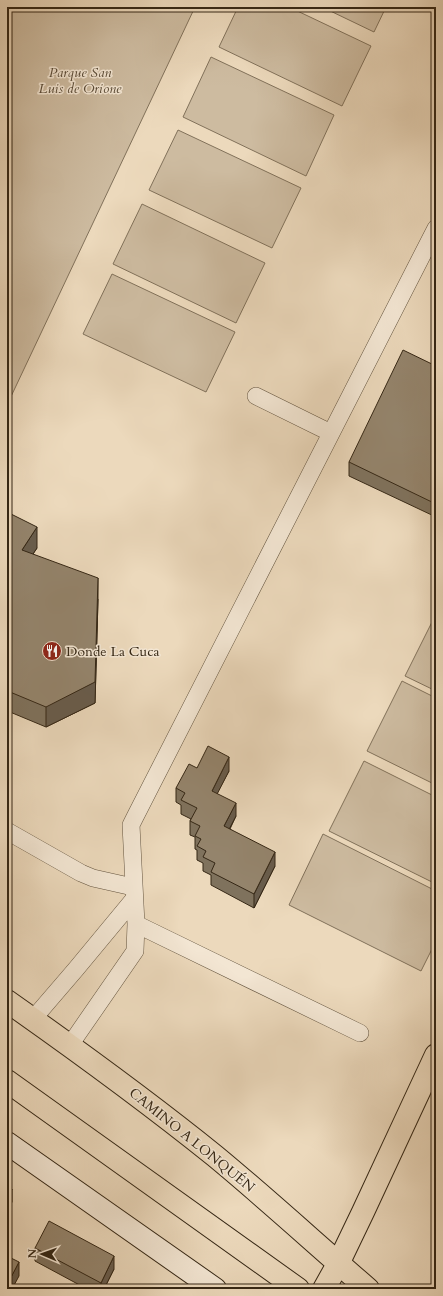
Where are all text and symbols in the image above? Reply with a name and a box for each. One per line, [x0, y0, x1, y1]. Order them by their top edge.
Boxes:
park label: Parque San Luis de Orione [39, 63, 122, 98]
restaurant icon: Donde La Cuca [41, 640, 63, 662]
place label: Donde La Cuca [66, 642, 160, 661]
street label: CAMINO A LONQUÉN [125, 1083, 259, 1197]
north arrow [22, 1234, 62, 1274]
text: N [25, 1248, 40, 1259]

